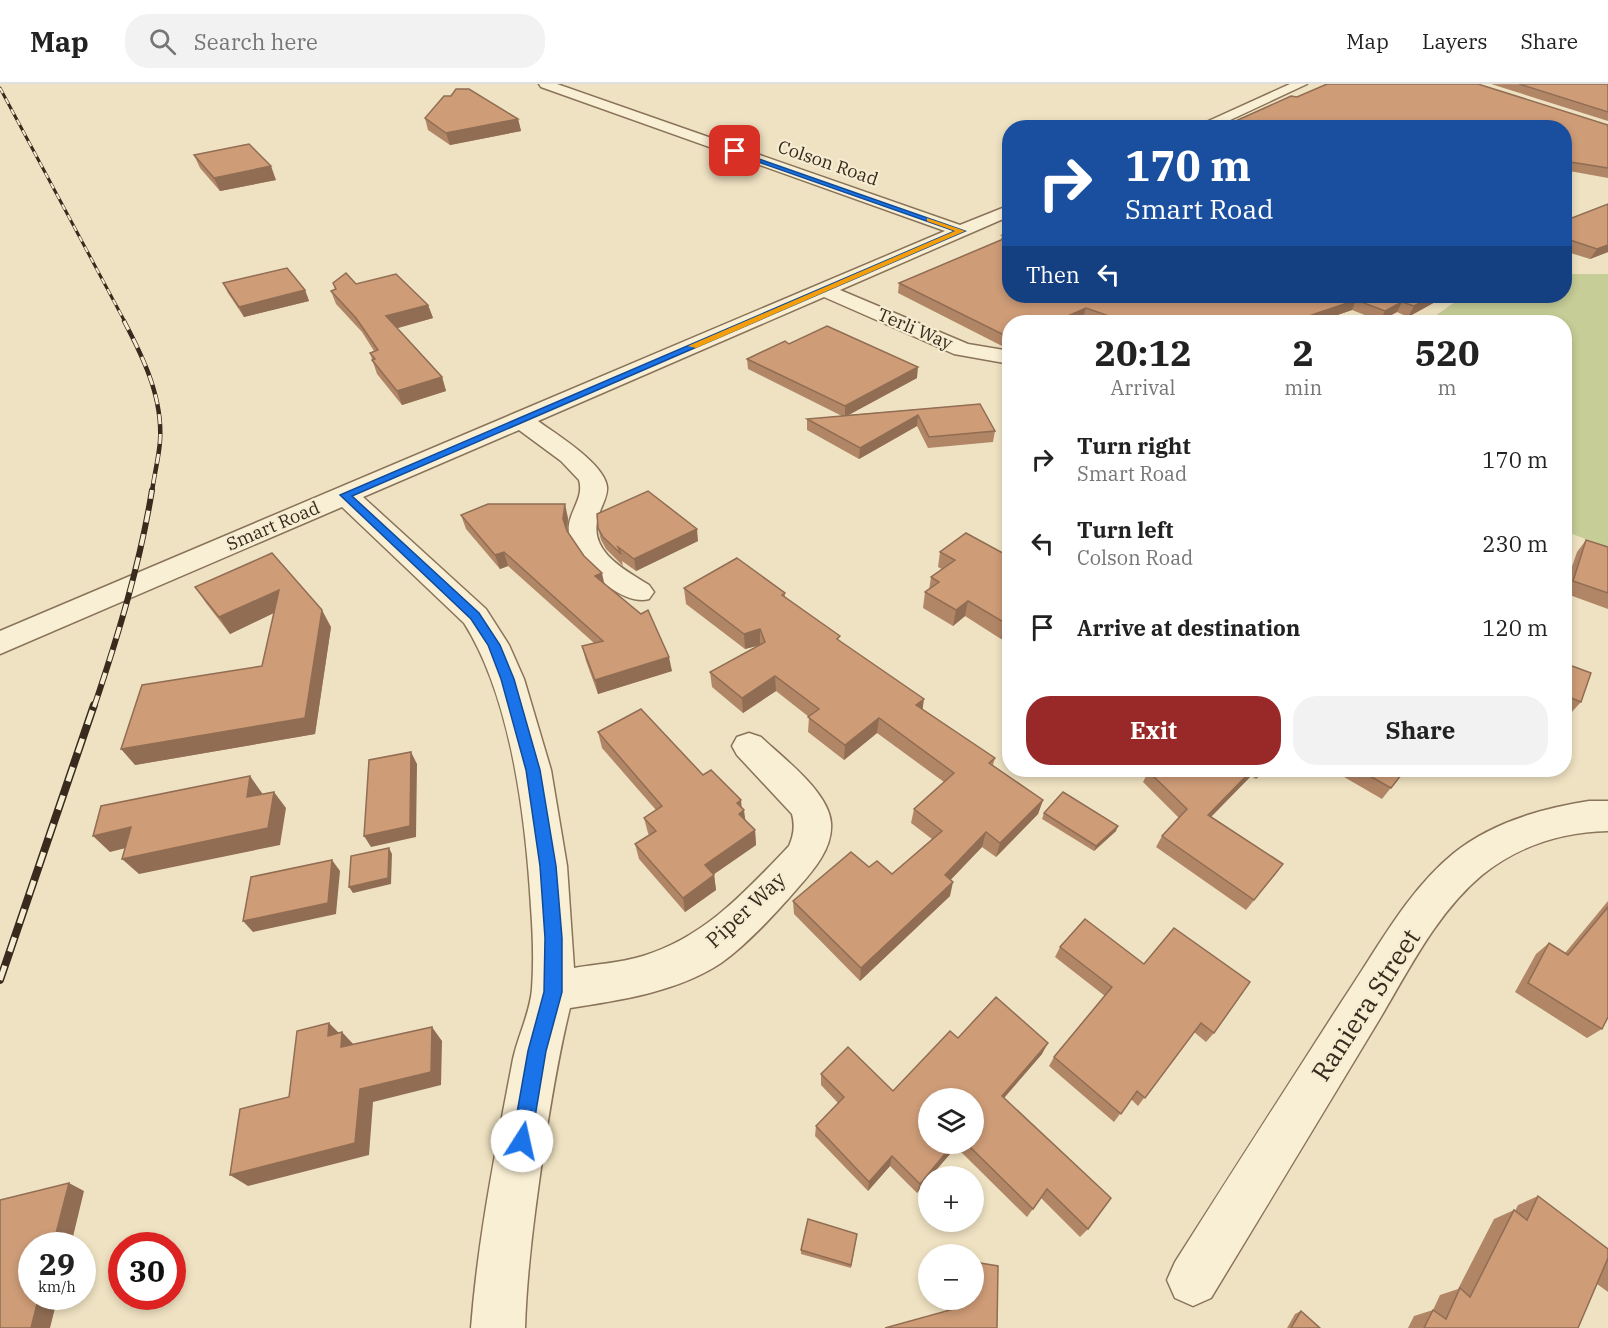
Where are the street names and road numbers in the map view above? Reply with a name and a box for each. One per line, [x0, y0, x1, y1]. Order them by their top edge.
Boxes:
street label: Colson Road [775, 135, 881, 190]
street label: Terli Way [874, 302, 957, 355]
street label: Smart Road [223, 496, 323, 556]
street label: Piper Way [699, 864, 792, 954]
street label: Raniera Street [1303, 922, 1427, 1087]

